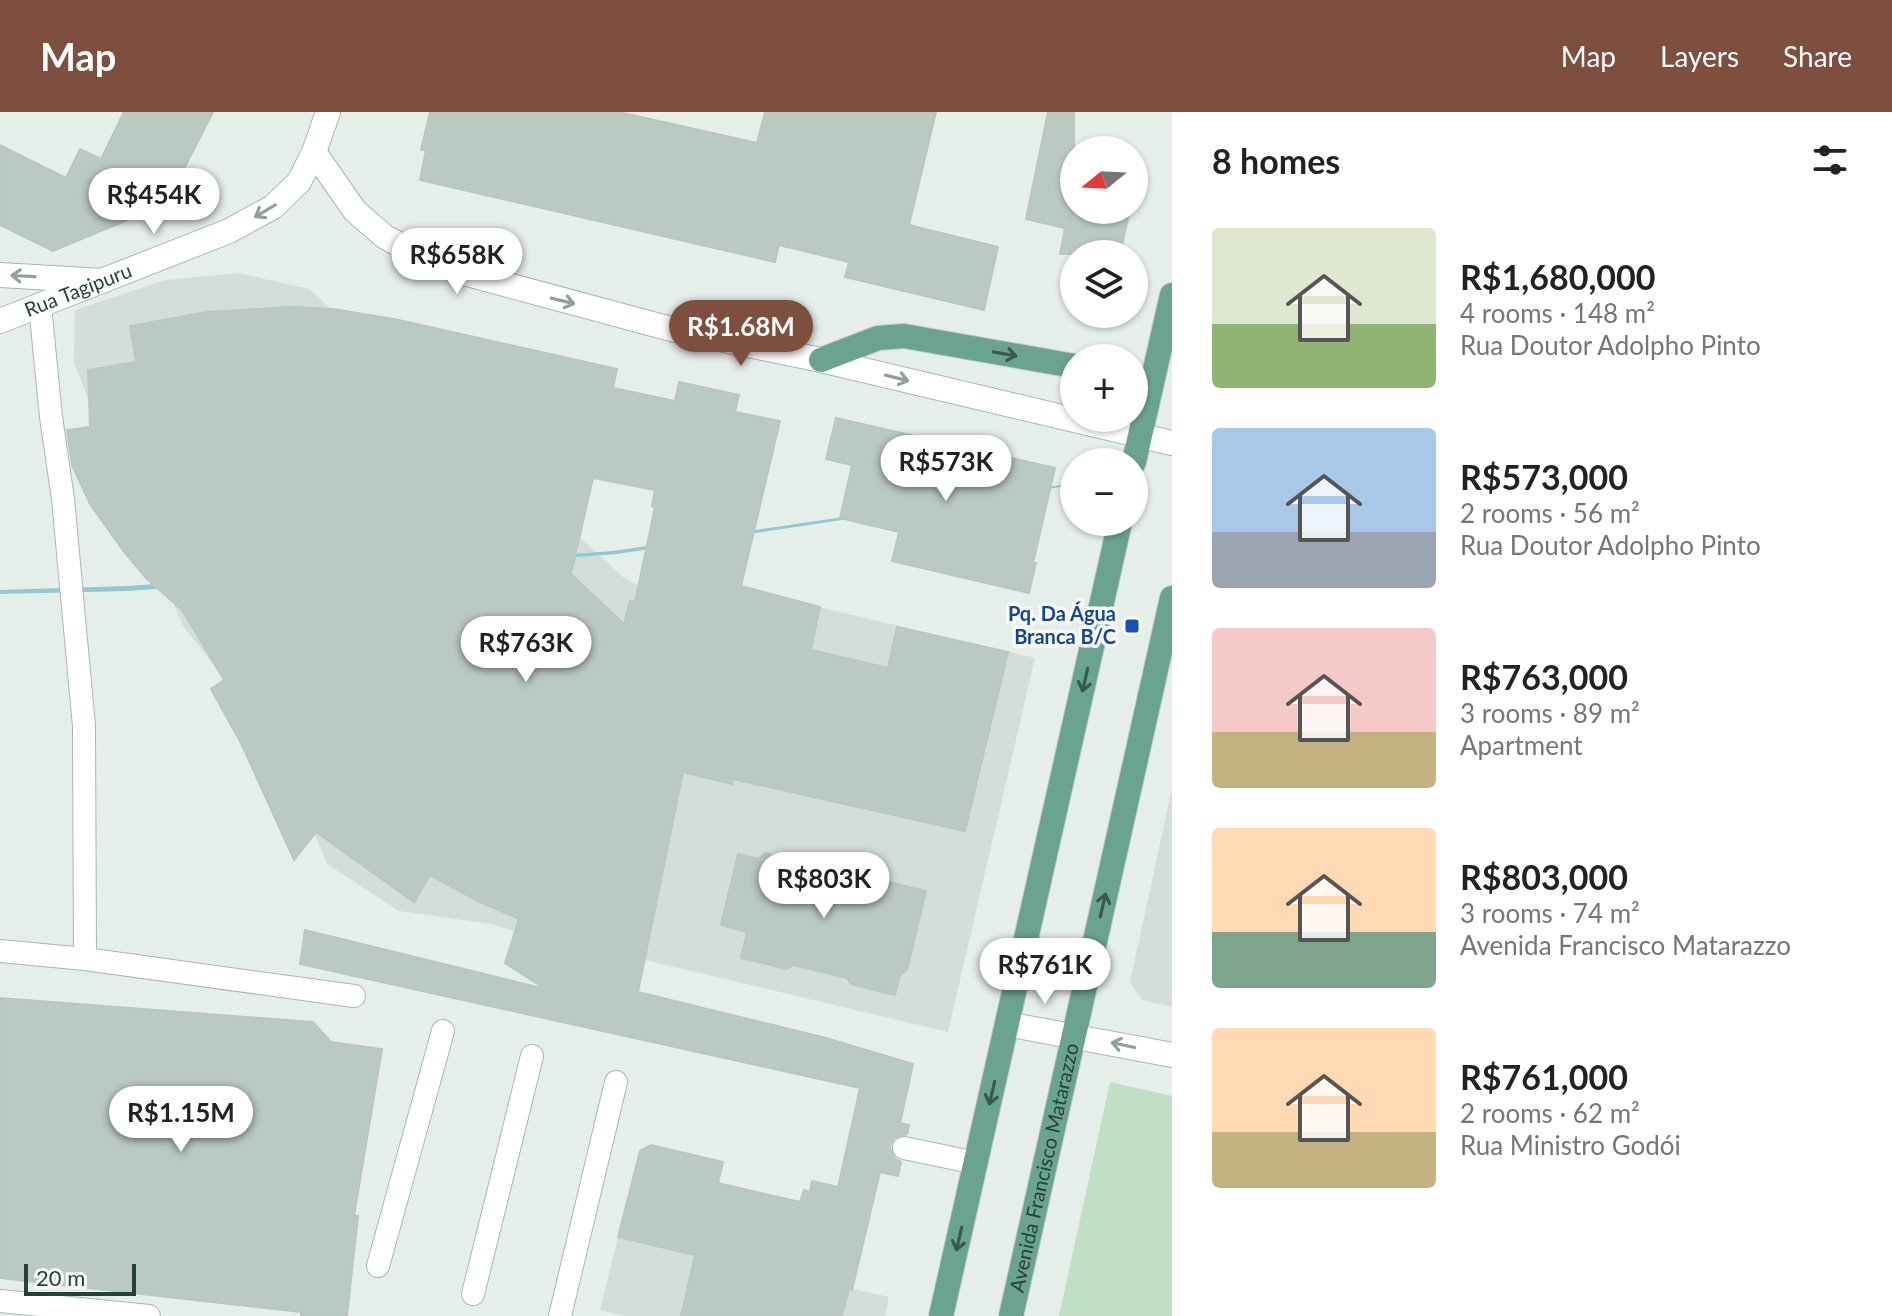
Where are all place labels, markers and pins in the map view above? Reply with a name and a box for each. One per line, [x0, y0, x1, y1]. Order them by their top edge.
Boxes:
pin: R$454K [89, 168, 219, 236]
pin: R$658K [392, 228, 522, 296]
pin: R$1.68M [667, 300, 815, 368]
pin: R$573K [881, 435, 1011, 503]
place label: Pq. Da Água Branca B/C [1008, 601, 1116, 648]
pin: R$763K [461, 616, 591, 684]
marker: Pq. Da Água Branca B/C [1123, 617, 1141, 635]
pin: R$803K [759, 852, 889, 920]
pin: R$761K [980, 938, 1110, 1006]
pin: R$1.15M [107, 1086, 255, 1154]

